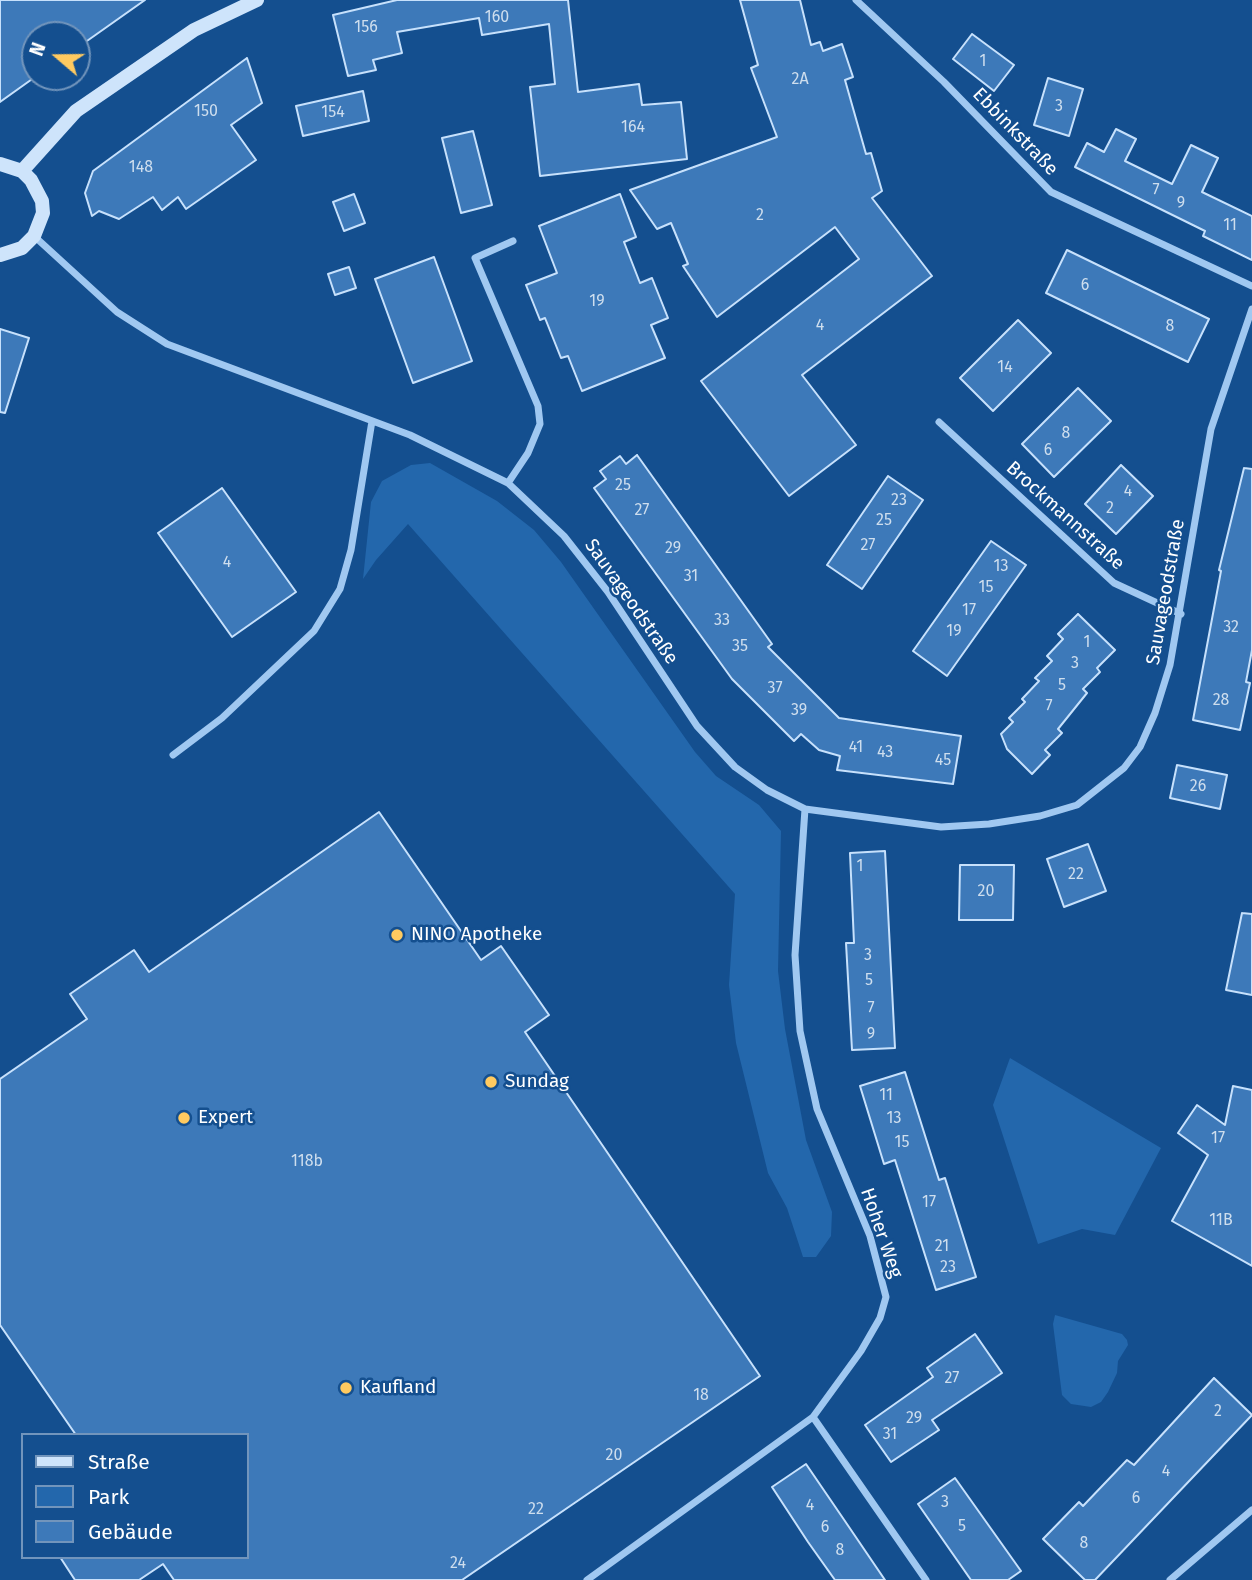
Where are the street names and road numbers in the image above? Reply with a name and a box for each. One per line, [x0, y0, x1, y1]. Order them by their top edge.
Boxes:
street label: Ebbinkstraße [967, 83, 1063, 181]
street label: Brockmannstraße [1001, 457, 1129, 575]
street label: Sauvageodstraße [1142, 517, 1190, 667]
street label: Sauvageodstraße [579, 535, 683, 669]
street label: Hoher Weg [855, 1185, 907, 1281]

